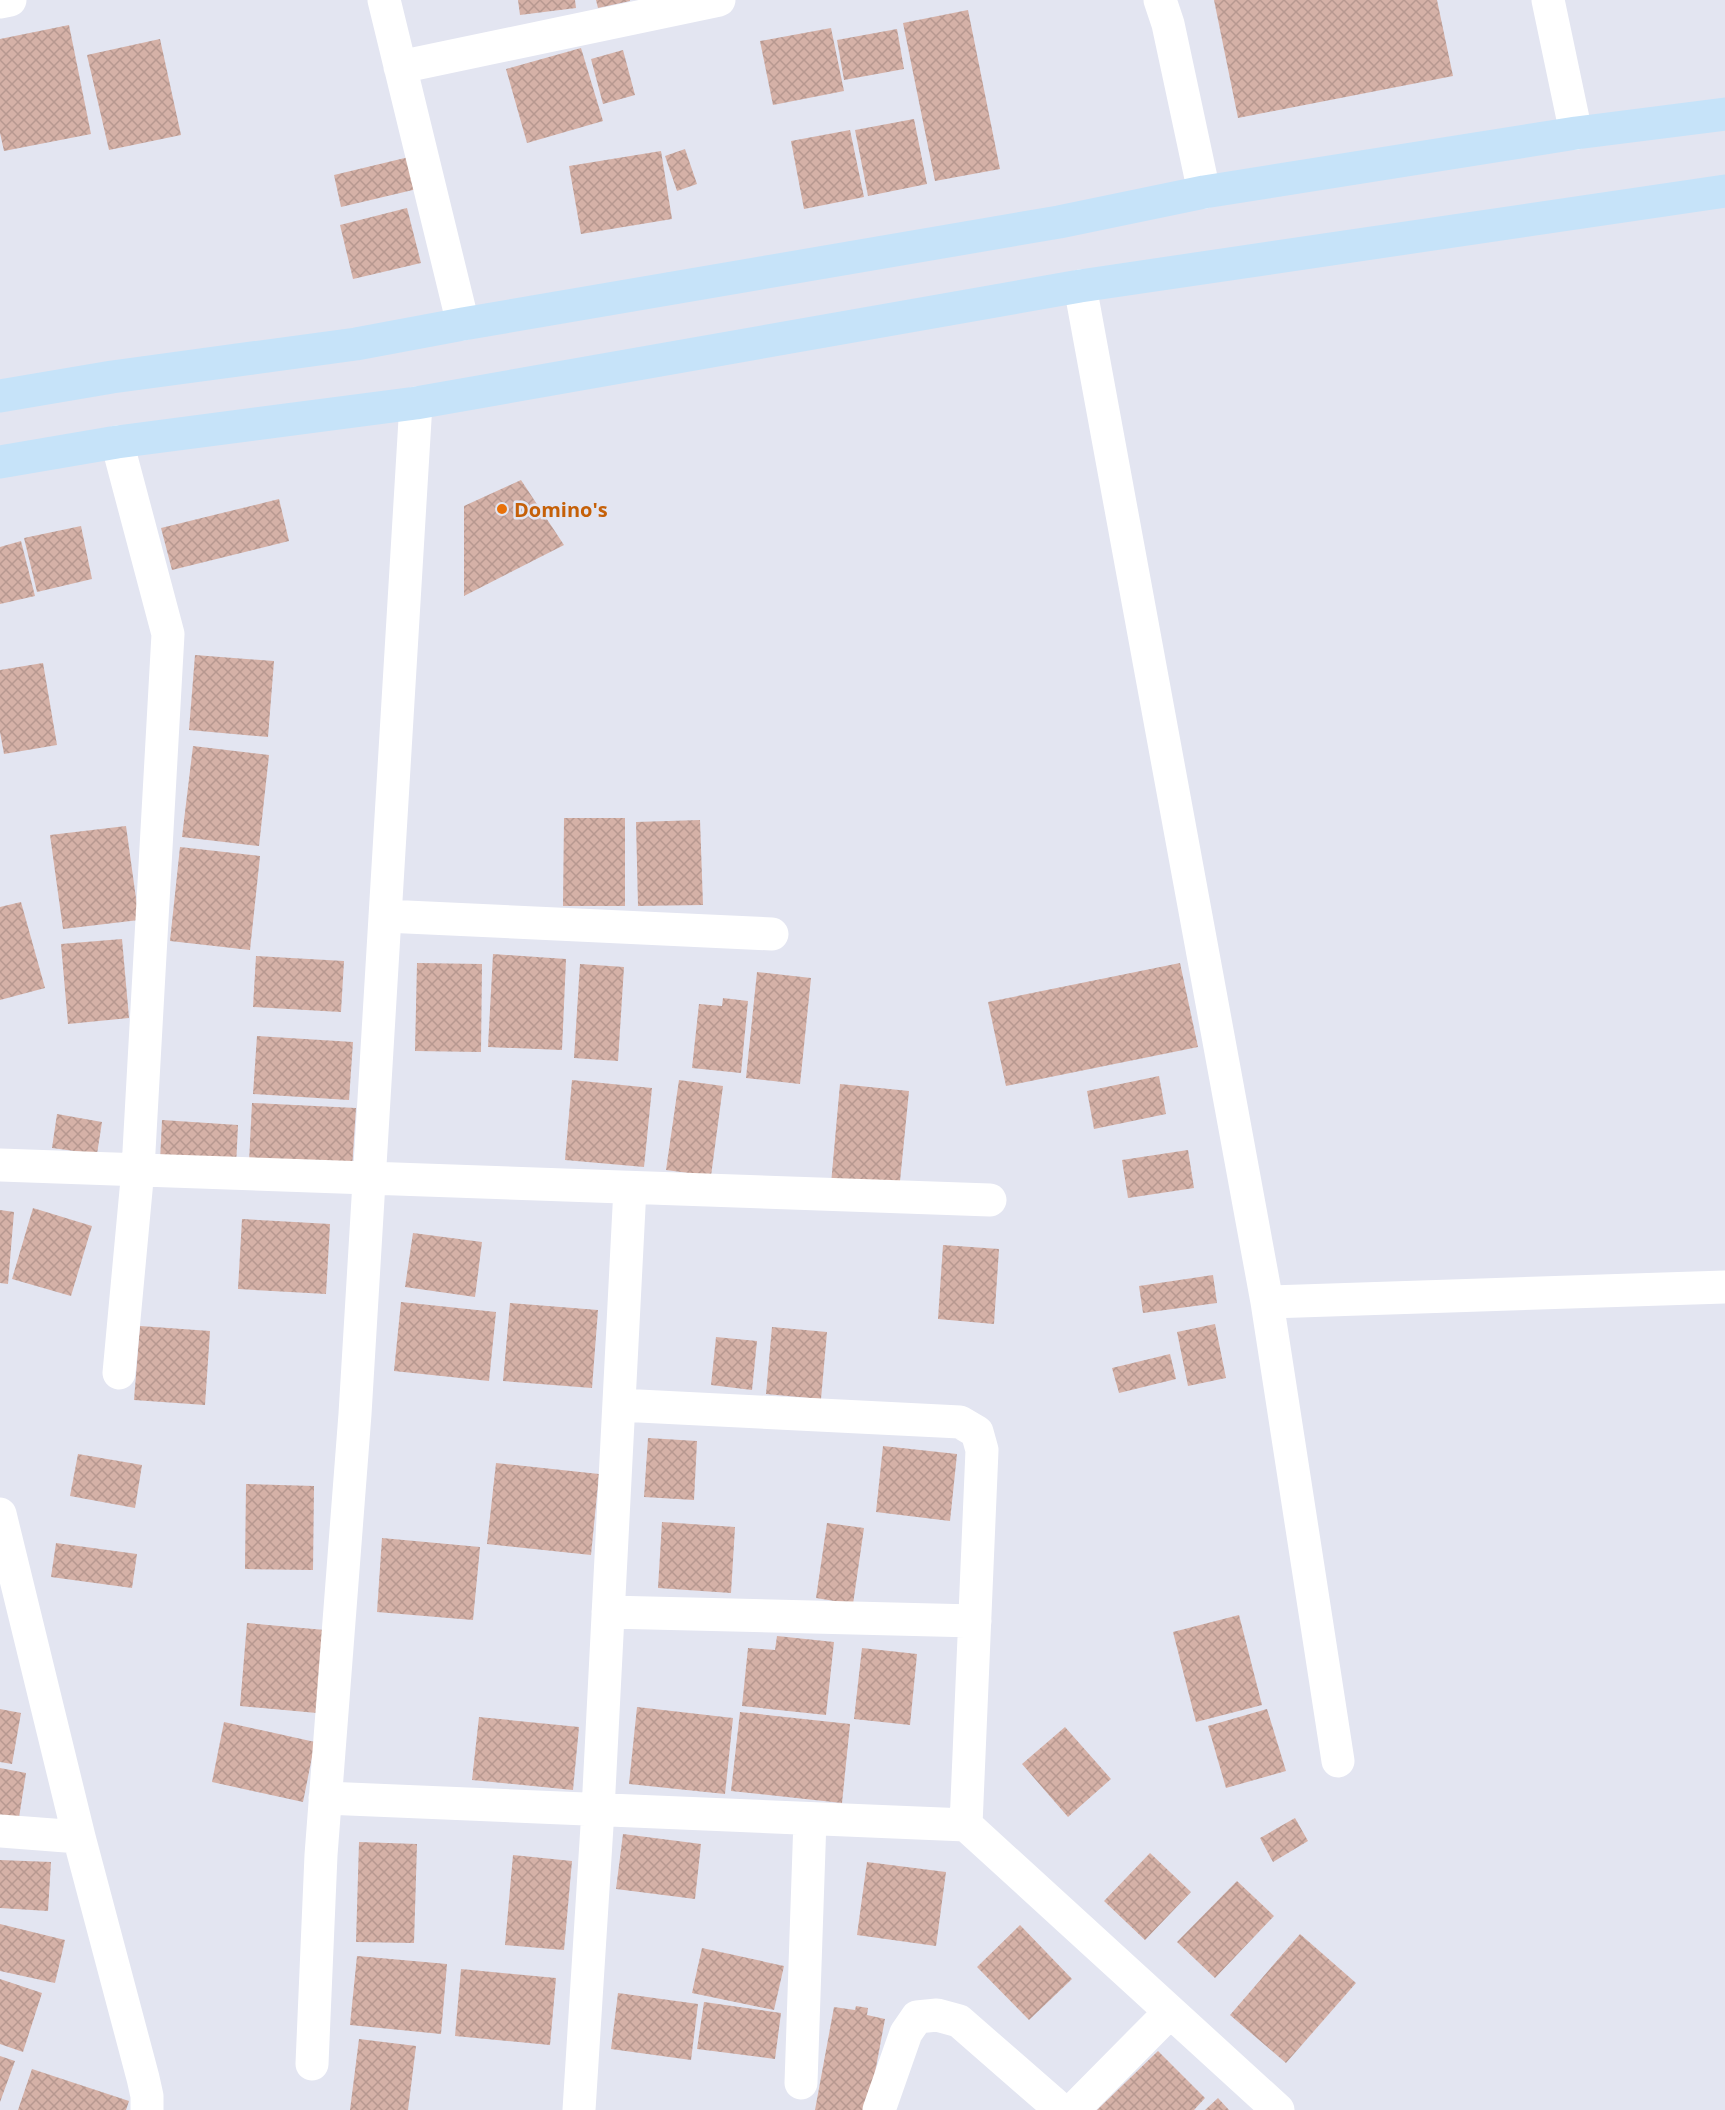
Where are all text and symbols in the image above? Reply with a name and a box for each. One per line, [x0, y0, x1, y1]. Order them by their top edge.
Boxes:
place label: Domino's [514, 496, 608, 523]
marker: Domino's [495, 502, 509, 516]

